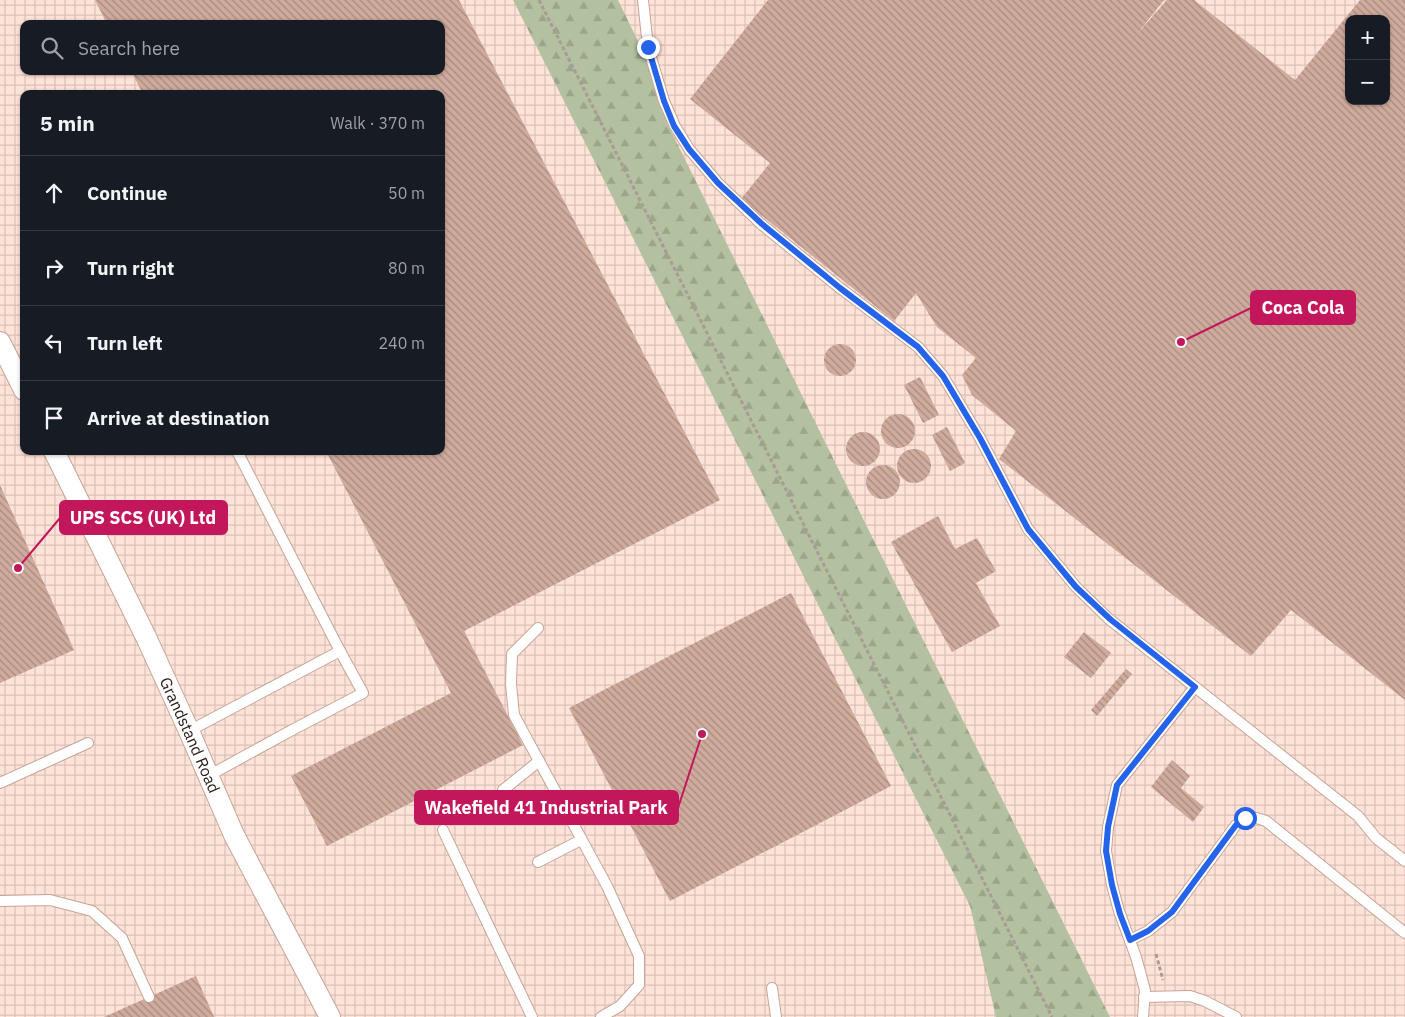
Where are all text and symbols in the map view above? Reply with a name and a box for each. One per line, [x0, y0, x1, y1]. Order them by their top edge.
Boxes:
map controls [1345, 15, 1390, 105]
button: + [1345, 15, 1390, 60]
search box [20, 20, 445, 75]
icon: search [38, 34, 66, 62]
text: Search here [78, 36, 180, 60]
route end [637, 36, 660, 59]
button: − [1345, 60, 1390, 105]
text: 5 min [40, 109, 95, 137]
text: Walk · 370 m [330, 113, 425, 133]
icon: ahead [40, 179, 68, 207]
text: Continue [87, 181, 167, 205]
text: 50 m [388, 183, 425, 203]
icon: right [40, 254, 68, 282]
text: Turn right [87, 256, 174, 280]
text: 80 m [388, 258, 425, 278]
callout: Coca Cola [1251, 291, 1355, 324]
text: Coca Cola [1261, 296, 1345, 319]
icon: left [40, 329, 68, 357]
text: Turn left [87, 331, 163, 355]
text: 240 m [378, 333, 425, 353]
icon: arrive [40, 404, 68, 432]
text: Arrive at destination [87, 406, 270, 430]
callout: UPS SCS (UK) Ltd [60, 501, 227, 534]
text: UPS SCS (UK) Ltd [70, 506, 216, 529]
street label: Grandstand Road [156, 674, 225, 796]
callout: Wakefield 41 Industrial Park [415, 791, 678, 824]
text: Wakefield 41 Industrial Park [424, 796, 668, 819]
route start [1234, 807, 1257, 830]

